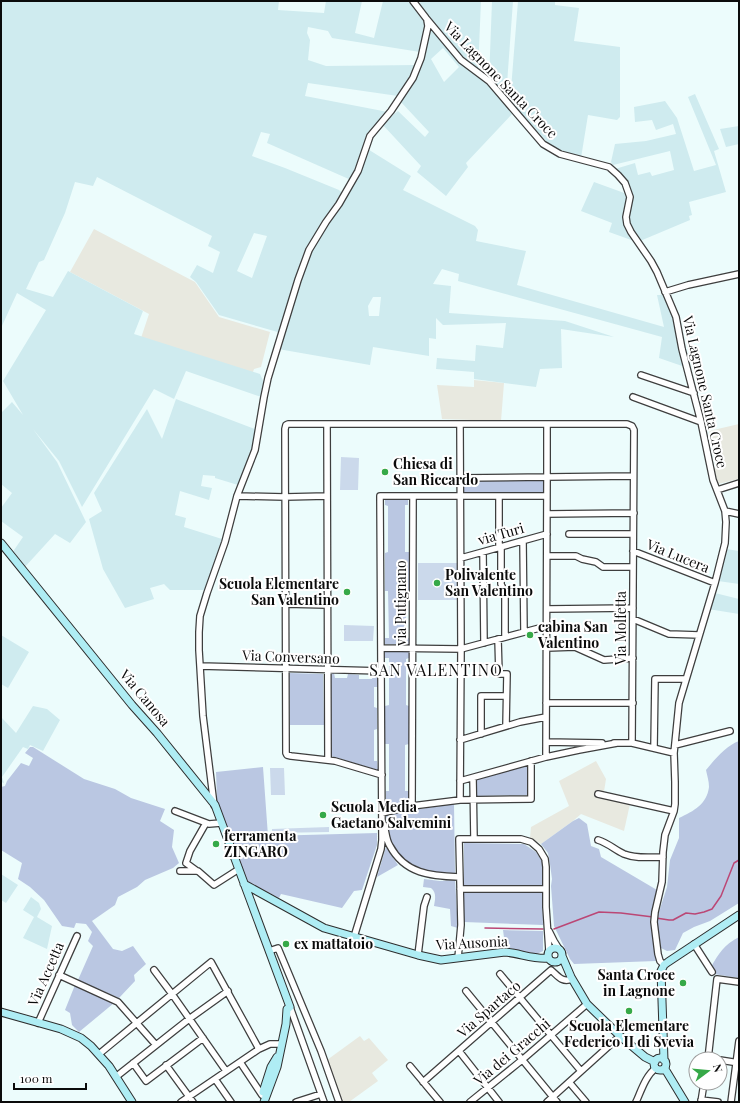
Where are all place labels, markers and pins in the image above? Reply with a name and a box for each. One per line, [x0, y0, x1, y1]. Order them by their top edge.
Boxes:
place label: Chiesa di San Riccardo [393, 454, 478, 489]
marker: Chiesa di San Riccardo [380, 467, 390, 477]
place label: Polivalente San Valentino [445, 565, 533, 600]
place label: Scuola Elementare San Valentino [219, 574, 339, 609]
marker: Polivalente San Valentino [432, 578, 442, 588]
marker: Scuola Elementare San Valentino [342, 587, 352, 597]
place label: cabina San Valentino [537, 617, 608, 652]
marker: cabina San Valentino [525, 630, 535, 640]
place label: Scuola Media Gaetano Salvemini [331, 797, 452, 832]
marker: Scuola Media Gaetano Salvemini [318, 810, 328, 820]
place label: ferramenta ZINGARO [224, 826, 297, 861]
marker: ferramenta ZINGARO [211, 839, 221, 849]
place label: ex mattatoio [294, 934, 373, 953]
marker: ex mattatoio [281, 939, 291, 949]
place label: Santa Croce in Lagnone [597, 965, 675, 1000]
marker: Santa Croce in Lagnone [678, 978, 688, 988]
marker: Scuola Elementare Federico II di Svevia [624, 1006, 634, 1016]
place label: Scuola Elementare Federico II di Svevia [564, 1016, 695, 1051]

